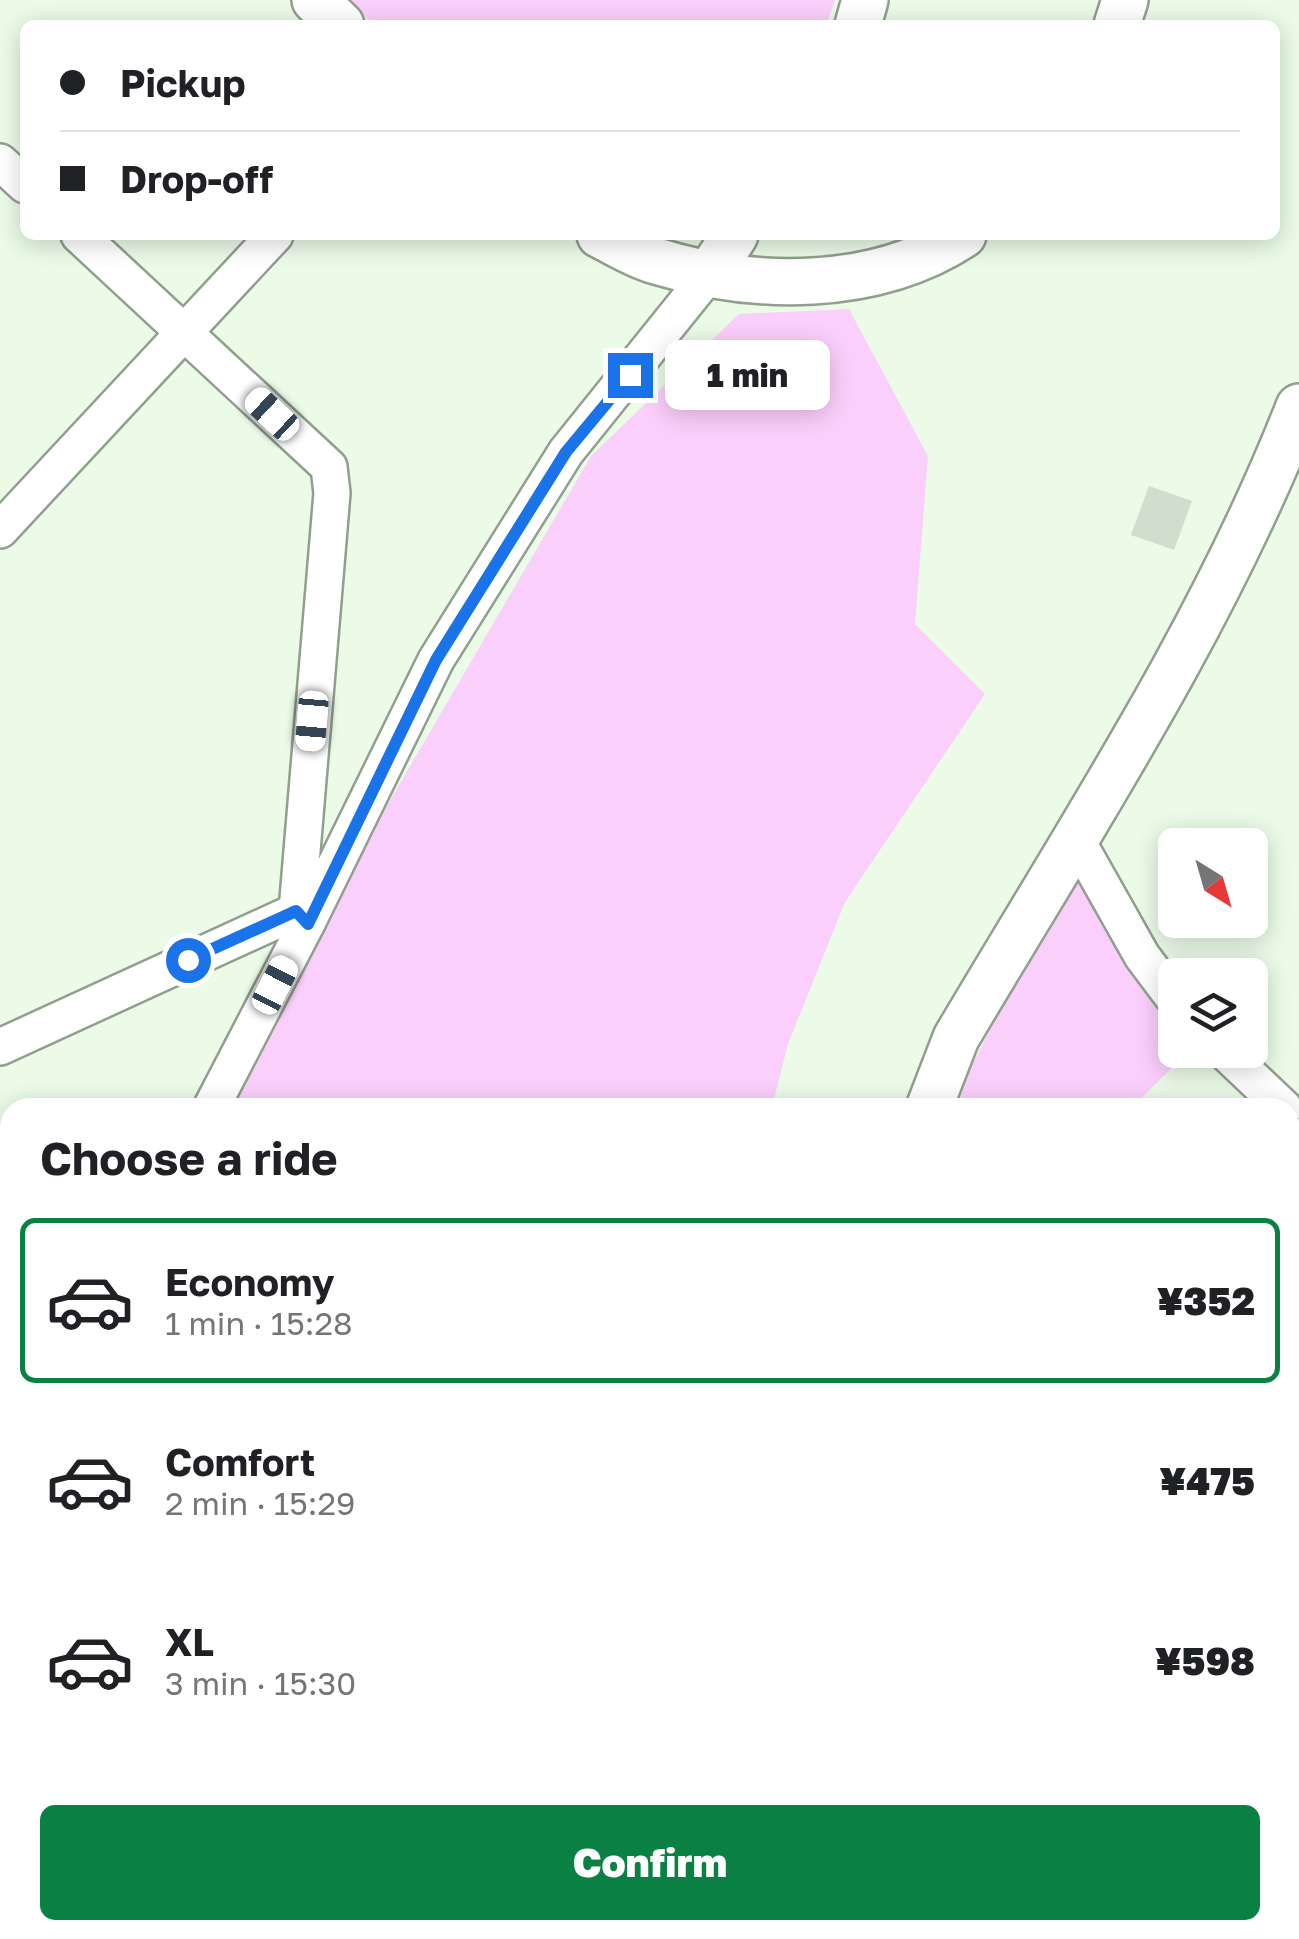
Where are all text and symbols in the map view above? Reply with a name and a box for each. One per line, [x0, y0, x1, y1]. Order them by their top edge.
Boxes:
text: Pickup [120, 60, 246, 105]
text: Drop-off [120, 156, 273, 201]
callout: 1 min [665, 340, 830, 410]
route end [608, 353, 653, 398]
text: 1 min [707, 356, 788, 394]
car [240, 383, 304, 445]
car [294, 690, 330, 752]
north arrow [1158, 828, 1268, 938]
map controls [1158, 828, 1268, 1068]
route start [166, 938, 211, 983]
car [248, 951, 302, 1019]
button: layers [1158, 958, 1268, 1068]
text: Choose a ride [40, 1131, 338, 1185]
icon: car [45, 1256, 135, 1346]
text: Economy [165, 1259, 334, 1304]
text: ¥352 [1157, 1278, 1255, 1323]
text: 1 min · 15:28 [165, 1304, 352, 1342]
icon: car [45, 1436, 135, 1526]
text: Comfort [165, 1439, 315, 1484]
text: ¥475 [1159, 1458, 1255, 1503]
text: 2 min · 15:29 [165, 1484, 355, 1522]
icon: car [45, 1616, 135, 1706]
text: XL [165, 1619, 214, 1664]
text: ¥598 [1155, 1638, 1255, 1683]
text: 3 min · 15:30 [165, 1664, 356, 1702]
button: Confirm [40, 1805, 1260, 1920]

